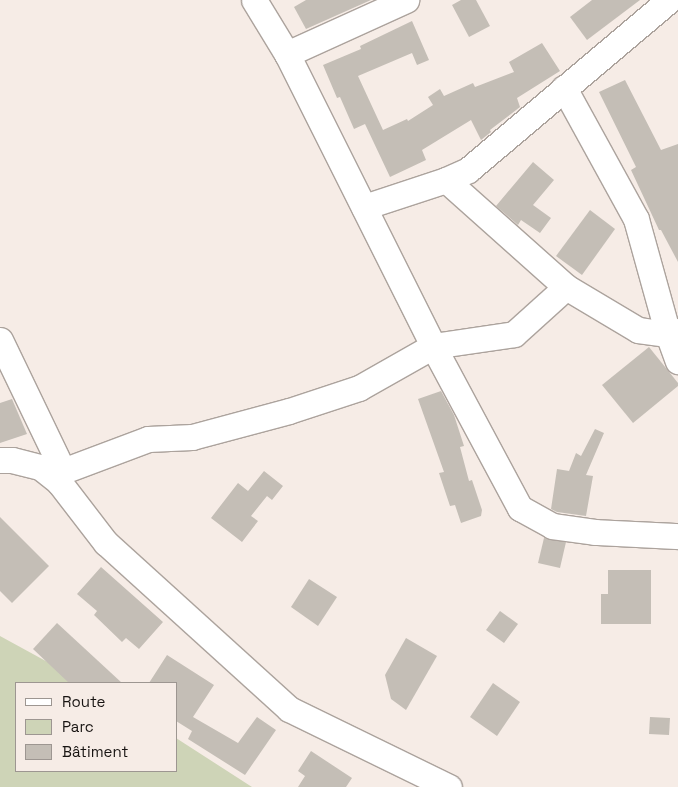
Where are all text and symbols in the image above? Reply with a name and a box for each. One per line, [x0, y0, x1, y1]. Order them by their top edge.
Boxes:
legend [15, 682, 178, 772]
text: Route [62, 692, 105, 711]
text: Parc [62, 717, 94, 736]
text: Bâtiment [62, 742, 128, 761]

